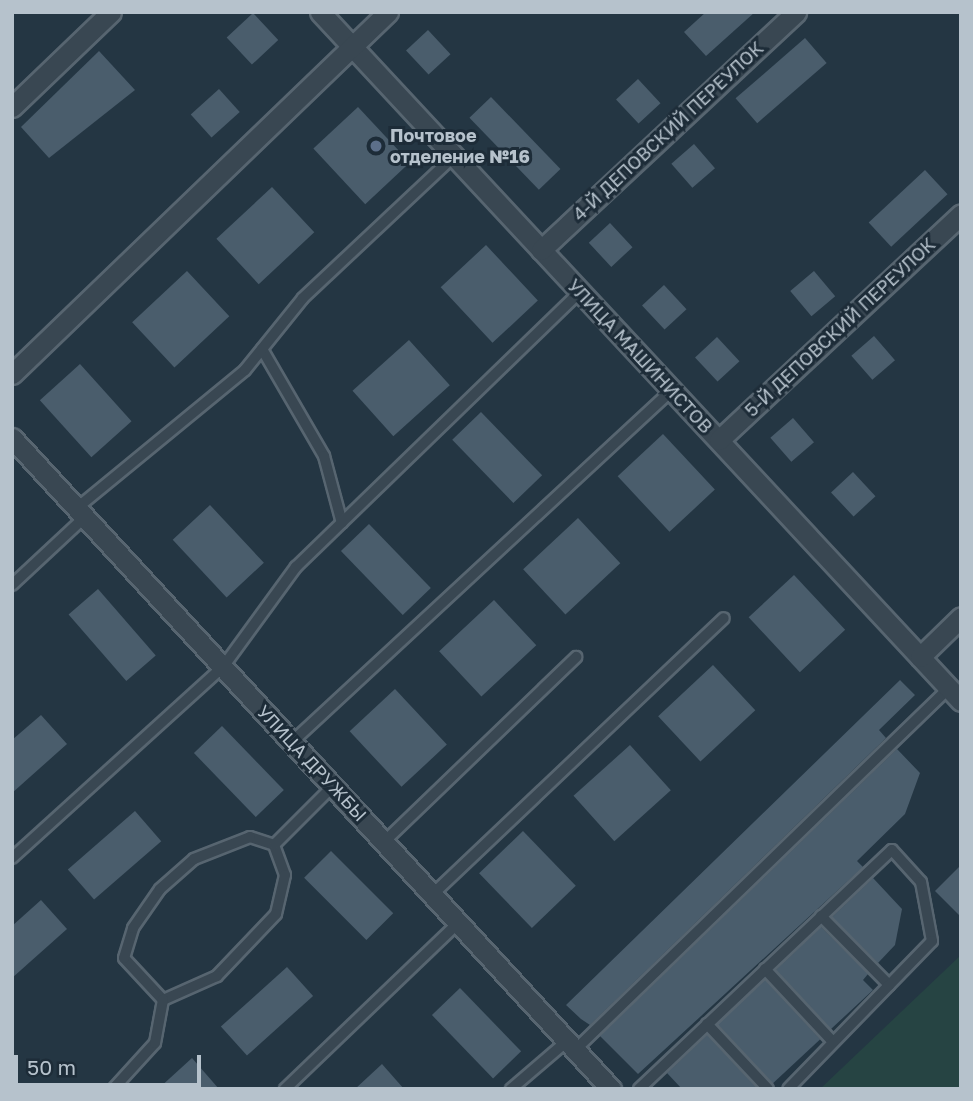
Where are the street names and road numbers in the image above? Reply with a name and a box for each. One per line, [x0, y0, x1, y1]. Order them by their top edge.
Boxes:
street label: 4-Й ДЕПОВСКИЙ ПЕРЕУЛОК [568, 37, 768, 225]
street label: 5-Й ДЕПОВСКИЙ ПЕРЕУЛОК [740, 233, 940, 421]
street label: УЛИЦА МАШИНИСТОВ [563, 275, 717, 437]
street label: УЛИЦА ДРУЖБЫ [253, 701, 371, 825]

